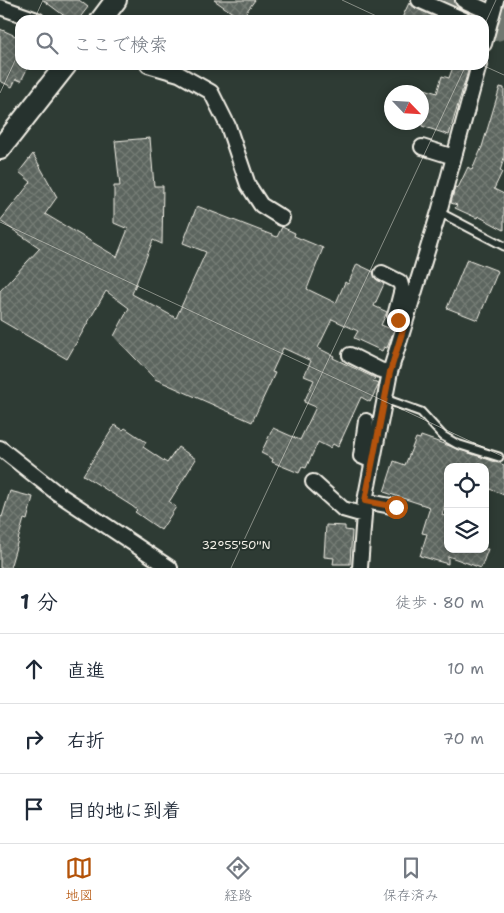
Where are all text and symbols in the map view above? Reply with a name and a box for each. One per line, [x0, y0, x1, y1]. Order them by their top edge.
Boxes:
search box [15, 15, 489, 70]
icon: search [33, 29, 61, 57]
text: ここで検索 [73, 32, 168, 57]
north arrow [384, 85, 429, 130]
route end [387, 309, 410, 332]
map controls [444, 463, 489, 553]
button: locate [444, 463, 489, 508]
route start [385, 496, 408, 519]
button: layers [444, 508, 489, 553]
text: 32°55'50"N [201, 537, 271, 553]
text: 1 分 [20, 588, 58, 616]
text: 徒歩 · 80 m [395, 592, 484, 613]
icon: ahead [20, 655, 48, 683]
text: 直進 [67, 658, 105, 683]
text: 10 m [447, 658, 484, 679]
icon: right [20, 725, 48, 753]
text: 右折 [67, 728, 105, 753]
text: 70 m [443, 728, 484, 749]
icon: arrive [20, 795, 48, 823]
text: 目的地に到着 [67, 798, 181, 823]
tab: 地図 [65, 854, 93, 904]
tab: 経路 [224, 854, 252, 904]
tab: 保存済み [383, 854, 439, 904]

